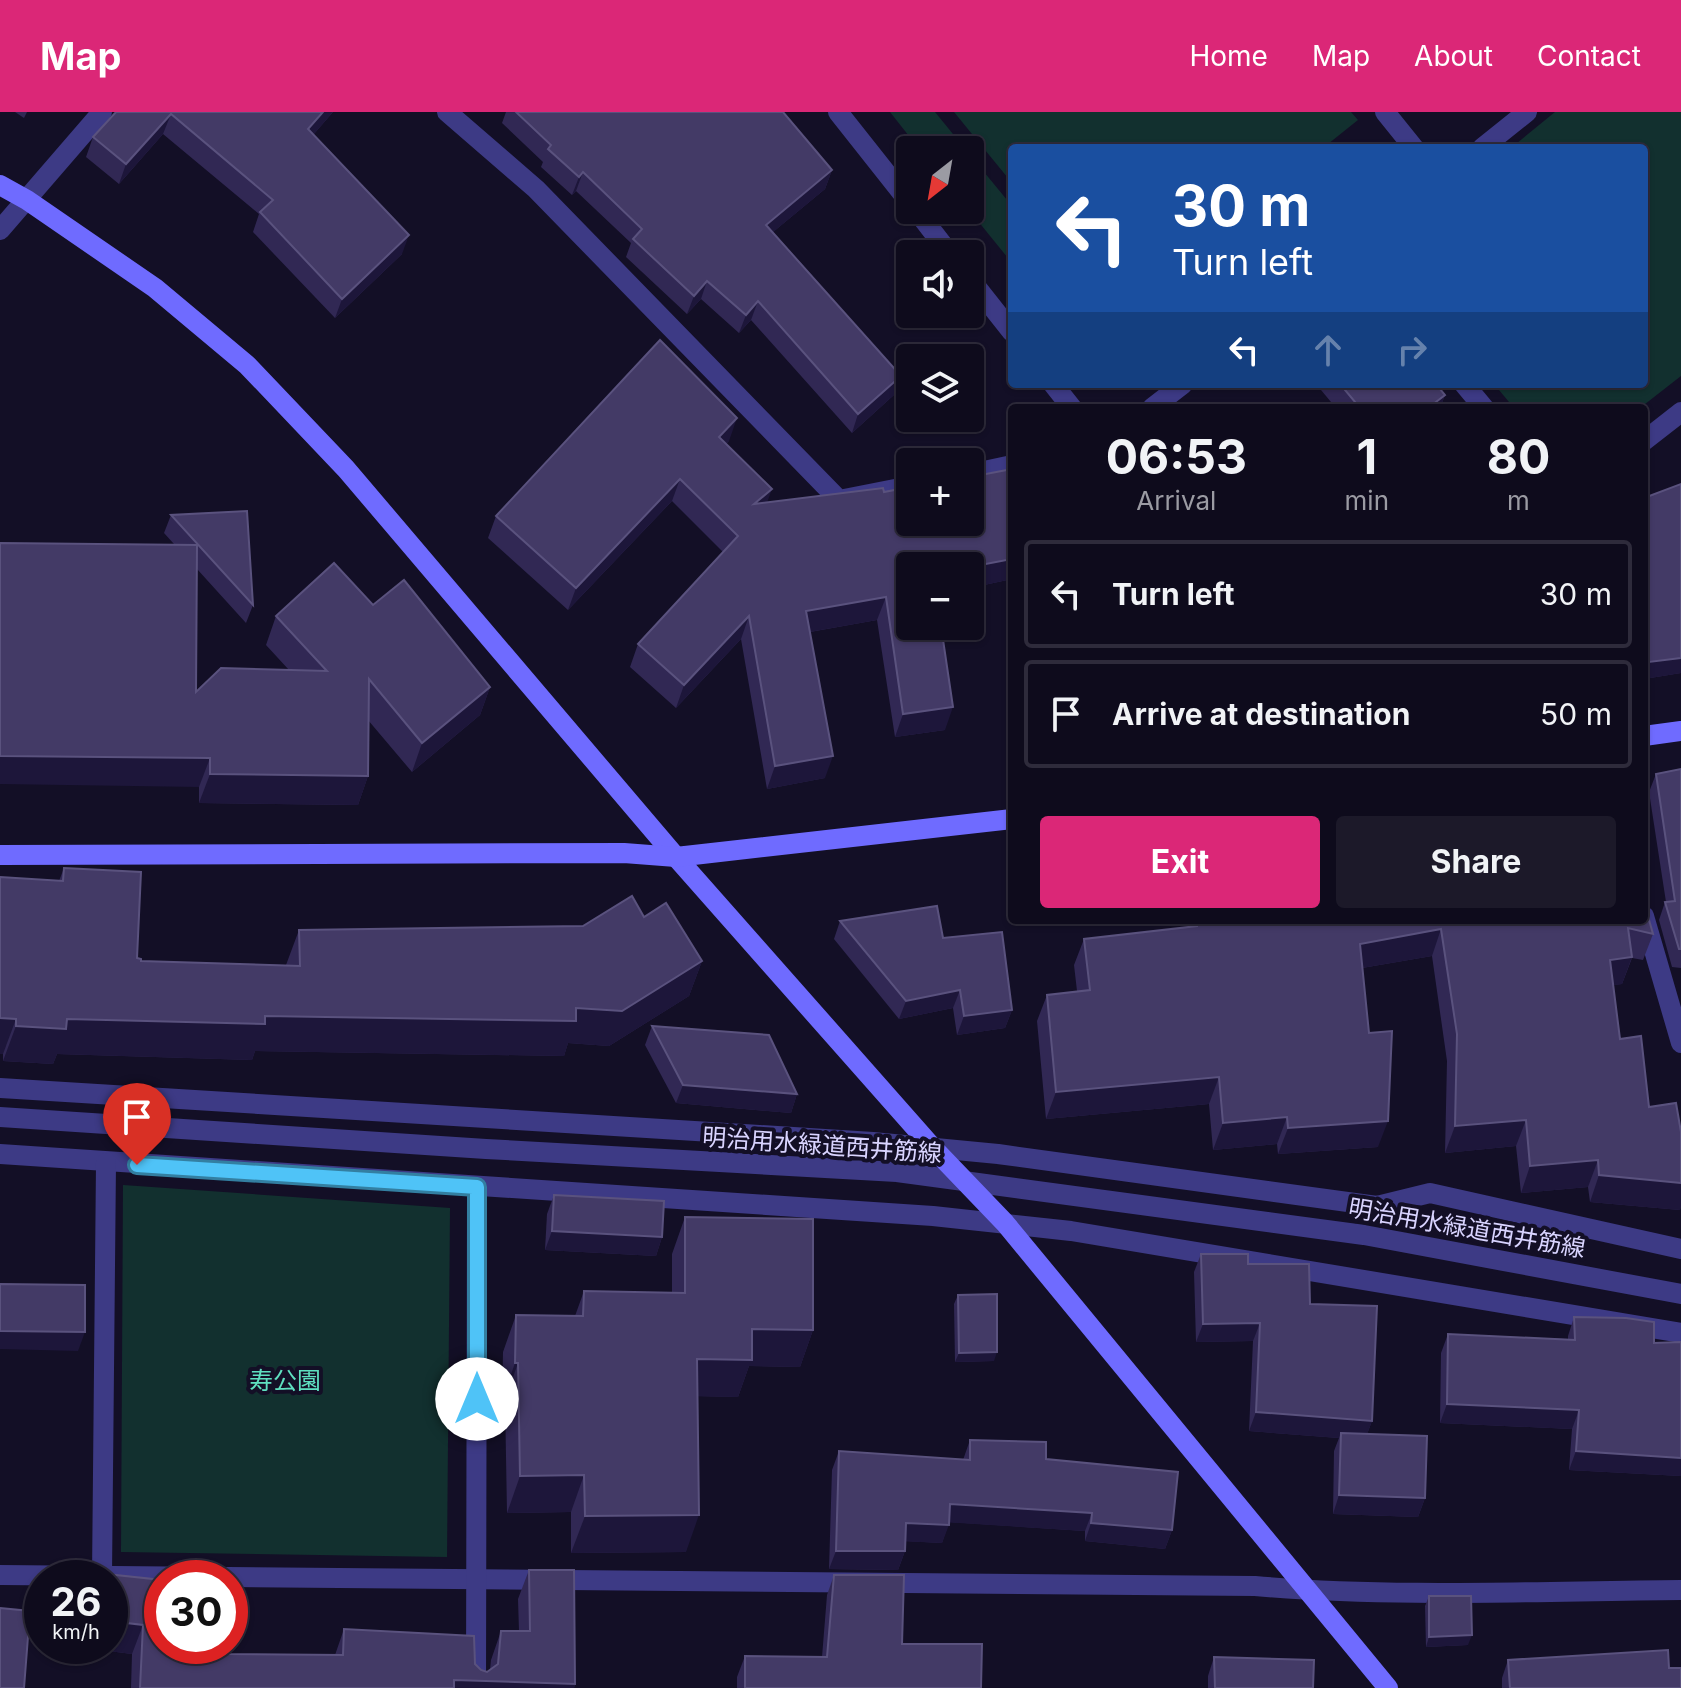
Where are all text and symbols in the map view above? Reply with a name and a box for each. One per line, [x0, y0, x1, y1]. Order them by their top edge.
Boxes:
text: Map [40, 33, 121, 79]
text: Home [1189, 39, 1268, 73]
text: Map [1312, 39, 1370, 73]
text: About [1414, 39, 1493, 73]
text: Contact [1537, 39, 1641, 73]
north arrow [896, 136, 984, 224]
map controls [896, 136, 984, 640]
text: 30 m [1172, 172, 1310, 240]
icon: left [1040, 176, 1144, 280]
button: sound [896, 240, 984, 328]
text: Turn left [1172, 240, 1313, 284]
icon: left [1222, 328, 1266, 372]
icon: ahead [1306, 328, 1350, 372]
icon: right [1390, 328, 1434, 372]
button: layers [896, 344, 984, 432]
text: 06:53 [1106, 427, 1247, 486]
text: 1 [1356, 427, 1377, 486]
text: 80 [1487, 427, 1550, 486]
button: + [896, 448, 984, 536]
text: Arrival [1136, 485, 1216, 516]
text: min [1345, 485, 1389, 516]
text: m [1507, 485, 1530, 516]
button: − [896, 552, 984, 640]
icon: left [1044, 572, 1088, 616]
text: Turn left [1112, 576, 1234, 612]
text: 30 m [1540, 576, 1612, 612]
icon: arrive [1044, 692, 1088, 736]
text: Arrive at destination [1112, 696, 1410, 732]
text: 50 m [1540, 696, 1612, 732]
button: Exit [1040, 816, 1320, 908]
button: Share [1336, 816, 1616, 908]
pin [103, 1083, 171, 1165]
icon: arrive [115, 1095, 159, 1139]
street label: 明治用水緑道西井筋線 [701, 1122, 943, 1168]
street label: 明治用水緑道西井筋線 [1346, 1193, 1588, 1263]
position arrow [435, 1357, 519, 1441]
park label: 寿公園 [249, 1366, 321, 1395]
speed limit sign: 30 [144, 1560, 248, 1664]
text: 26 [50, 1577, 102, 1626]
text: km/h [52, 1620, 100, 1644]

